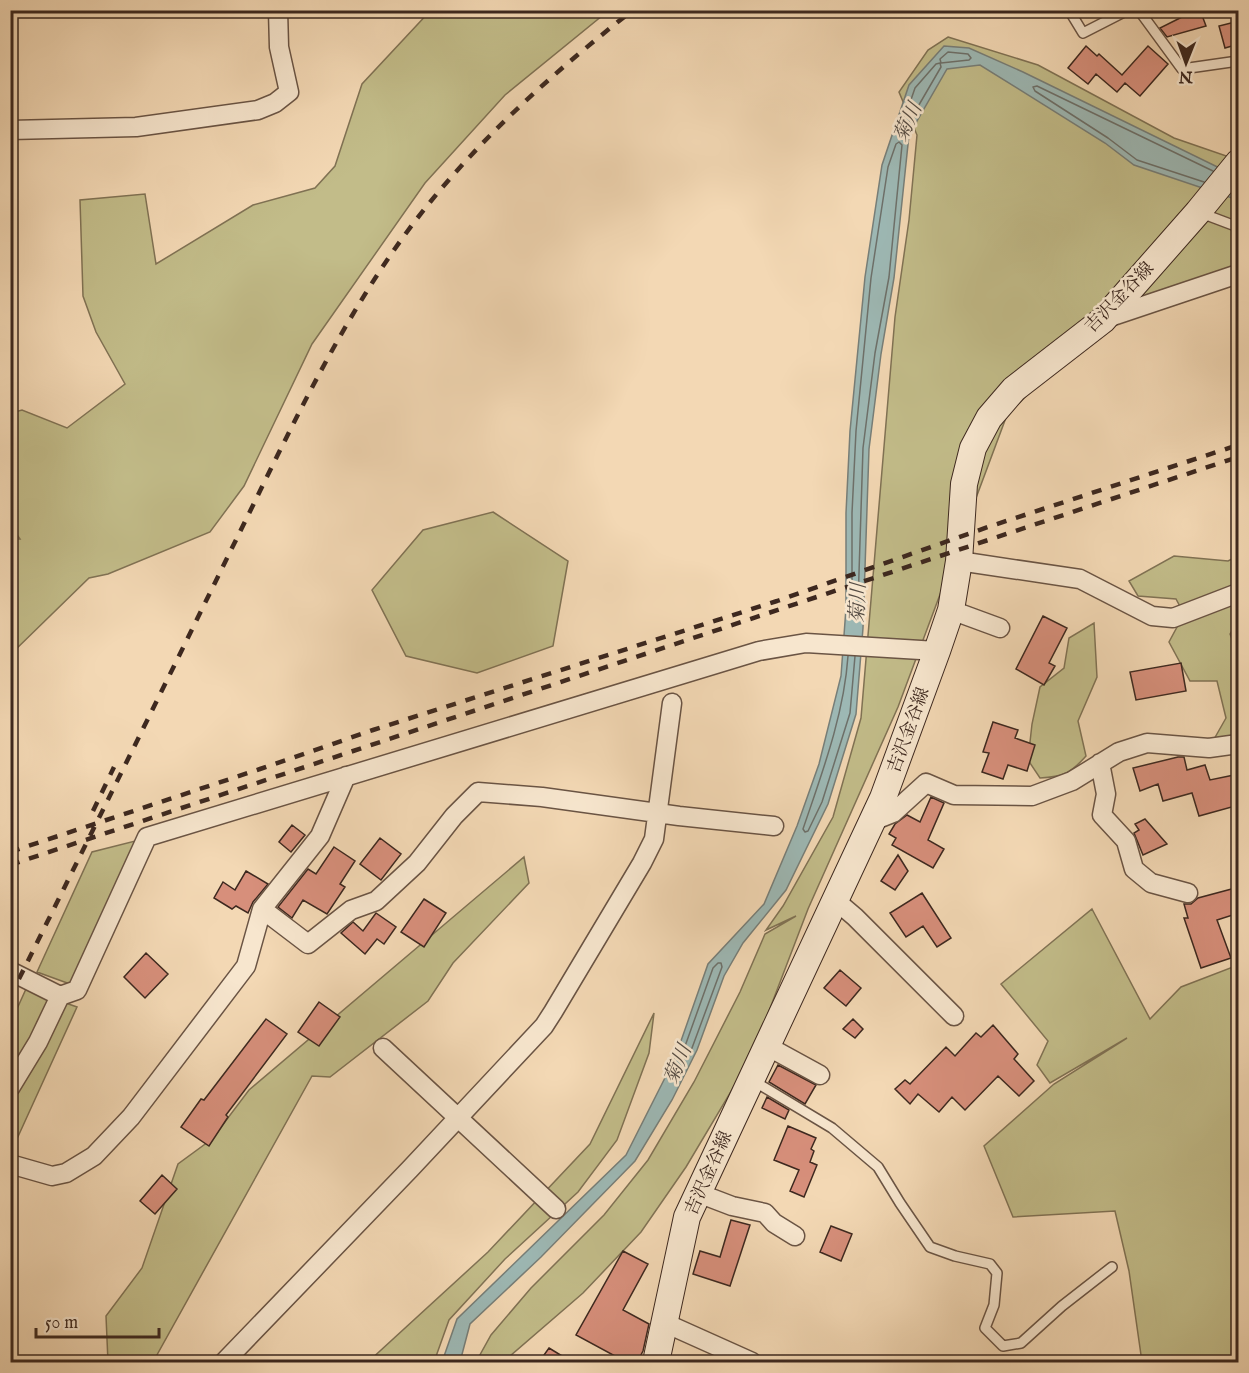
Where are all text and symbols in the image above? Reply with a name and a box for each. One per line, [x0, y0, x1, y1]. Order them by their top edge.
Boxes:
north arrow [1156, 33, 1216, 93]
text: N [1179, 66, 1194, 86]
water label: 菊川 [889, 97, 929, 146]
street label: 吉沢金谷線 [1081, 258, 1160, 338]
water label: 菊川 [845, 581, 872, 623]
street label: 吉沢金谷線 [883, 684, 936, 777]
water label: 菊川 [659, 1039, 698, 1088]
street label: 吉沢金谷線 [681, 1128, 738, 1219]
scale bar [36, 1301, 159, 1339]
text: 50 m [45, 1312, 78, 1335]

